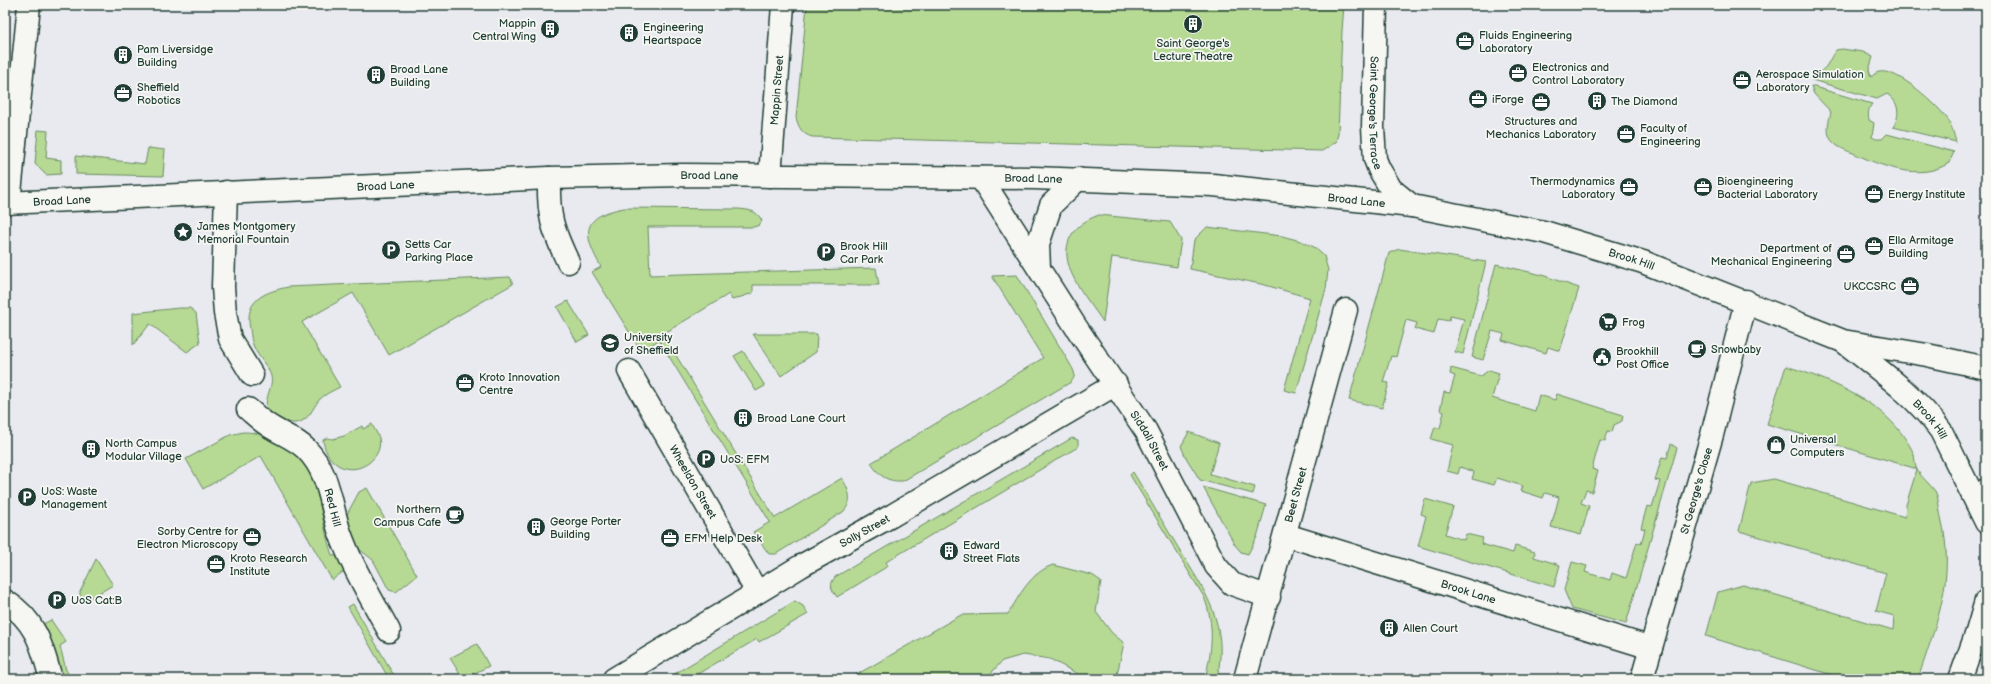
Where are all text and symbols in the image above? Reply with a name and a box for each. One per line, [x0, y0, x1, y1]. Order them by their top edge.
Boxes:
building icon: Saint George's Lecture Theatre [1182, 13, 1204, 35]
place label: Mappin Central Wing [472, 17, 536, 43]
building icon: Mappin Central Wing [539, 18, 561, 40]
place label: Engineering Heartspace [643, 21, 704, 47]
building icon: Engineering Heartspace [618, 22, 640, 44]
place label: Fluids Engineering Laboratory [1479, 29, 1572, 55]
office icon: Fluids Engineering Laboratory [1454, 30, 1476, 52]
place label: Saint George's Lecture Theatre [1153, 37, 1233, 63]
place label: Pam Liversidge Building [137, 43, 214, 69]
building icon: Pam Liversidge Building [112, 44, 134, 66]
street label: Mappin Street [768, 54, 786, 126]
street label: Saint George's Terrace [1366, 56, 1385, 172]
place label: Electronics and Control Laboratory [1532, 61, 1625, 87]
office icon: Electronics and Control Laboratory [1507, 62, 1529, 84]
place label: Broad Lane Building [390, 63, 448, 89]
building icon: Broad Lane Building [365, 64, 387, 86]
place label: Aerospace Simulation Laboratory [1756, 68, 1864, 94]
office icon: Aerospace Simulation Laboratory [1731, 69, 1753, 91]
place label: Sheffield Robotics [137, 81, 181, 107]
office icon: Sheffield Robotics [112, 82, 134, 104]
office icon: iForge [1467, 88, 1489, 110]
building icon: The Diamond [1586, 90, 1608, 112]
office icon: Structures and Mechanics Laboratory [1530, 91, 1552, 113]
place label: iForge [1492, 93, 1524, 106]
place label: The Diamond [1611, 95, 1678, 108]
place label: Structures and Mechanics Laboratory [1486, 115, 1596, 141]
place label: Faculty of Engineering [1640, 122, 1701, 148]
office icon: Faculty of Engineering [1615, 123, 1637, 145]
street label: Broad Lane [680, 169, 739, 182]
street label: Broad Lane [1004, 172, 1063, 186]
place label: Thermodynamics Laboratory [1530, 175, 1616, 201]
place label: Bioengineering Bacterial Laboratory [1717, 175, 1818, 201]
office icon: Thermodynamics Laboratory [1618, 176, 1640, 198]
office icon: Bioengineering Bacterial Laboratory [1692, 176, 1714, 198]
street label: Broad Lane [356, 178, 415, 194]
office icon: Energy Institute [1863, 183, 1885, 205]
place label: Energy Institute [1888, 188, 1966, 201]
street label: Broad Lane [1327, 191, 1386, 210]
street label: Broad Lane [33, 193, 92, 209]
place label: James Montgomery Memorial Fountain [197, 220, 296, 246]
place icon: James Montgomery Memorial Fountain [172, 221, 194, 243]
place label: Ella Armitage Building [1888, 234, 1954, 260]
office icon: Ella Armitage Building [1863, 235, 1885, 257]
place label: Setts Car Parking Place [405, 238, 474, 264]
parking icon: Setts Car Parking Place [380, 239, 402, 261]
place label: Brook Hill Car Park [840, 240, 888, 266]
parking icon: Brook Hill Car Park [815, 241, 837, 263]
place label: Department of Mechanical Engineering [1711, 242, 1833, 268]
office icon: Department of Mechanical Engineering [1835, 243, 1857, 265]
street label: Brook Hill [1607, 246, 1656, 273]
office icon: UKCCSRC [1899, 275, 1921, 297]
place label: UKCCSRC [1844, 280, 1896, 293]
supermarket icon: Frog [1597, 311, 1619, 333]
place label: Frog [1622, 316, 1645, 329]
place label: University of Sheffield [624, 331, 679, 357]
school or university icon: University of Sheffield [599, 332, 621, 354]
cafe icon: Snowbaby [1686, 338, 1708, 360]
place label: Snowbaby [1711, 343, 1761, 356]
place label: Brookhill Post Office [1616, 345, 1670, 371]
public building icon: Brookhill Post Office [1591, 346, 1613, 368]
place label: Kroto Innovation Centre [479, 371, 560, 397]
office icon: Kroto Innovation Centre [454, 372, 476, 394]
street label: Brook Hill [1910, 397, 1950, 441]
building icon: Broad Lane Court [732, 407, 754, 429]
street label: Siddall Street [1127, 409, 1171, 473]
place label: Broad Lane Court [757, 412, 846, 425]
place label: Universal Computers [1790, 433, 1845, 459]
shop icon: Universal Computers [1765, 434, 1787, 456]
place label: North Campus Modular Village [105, 437, 182, 463]
building icon: North Campus Modular Village [80, 438, 102, 460]
street label: Wheeldon Street [666, 443, 719, 522]
street label: St George's Close [1678, 446, 1715, 535]
parking icon: UoS: EFM [695, 448, 717, 470]
place label: UoS: EFM [720, 453, 769, 466]
street label: Beet Street [1282, 465, 1310, 524]
place label: UoS: Waste Management [41, 485, 108, 511]
parking icon: UoS: Waste Management [16, 486, 38, 508]
street label: Red Hill [321, 487, 344, 528]
place label: Northern Campus Cafe [373, 503, 441, 529]
cafe icon: Northern Campus Cafe [444, 504, 466, 526]
street label: Solly Street [837, 512, 892, 550]
place label: George Porter Building [550, 515, 622, 541]
building icon: George Porter Building [525, 516, 547, 538]
place label: Sorby Centre for Electron Microscopy [137, 525, 239, 551]
office icon: Sorby Centre for Electron Microscopy [241, 526, 263, 548]
office icon: EFM Help Desk [659, 527, 681, 549]
place label: EFM Help Desk [684, 532, 762, 545]
place label: Edward Street Flats [963, 539, 1021, 565]
building icon: Edward Street Flats [938, 540, 960, 562]
place label: Kroto Research Institute [230, 552, 307, 578]
office icon: Kroto Research Institute [205, 553, 227, 575]
street label: Brook Lane [1439, 577, 1498, 607]
parking icon: UoS Cat:B [46, 589, 68, 611]
place label: UoS Cat:B [71, 594, 123, 607]
building icon: Allen Court [1378, 617, 1400, 639]
place label: Allen Court [1403, 622, 1458, 635]

